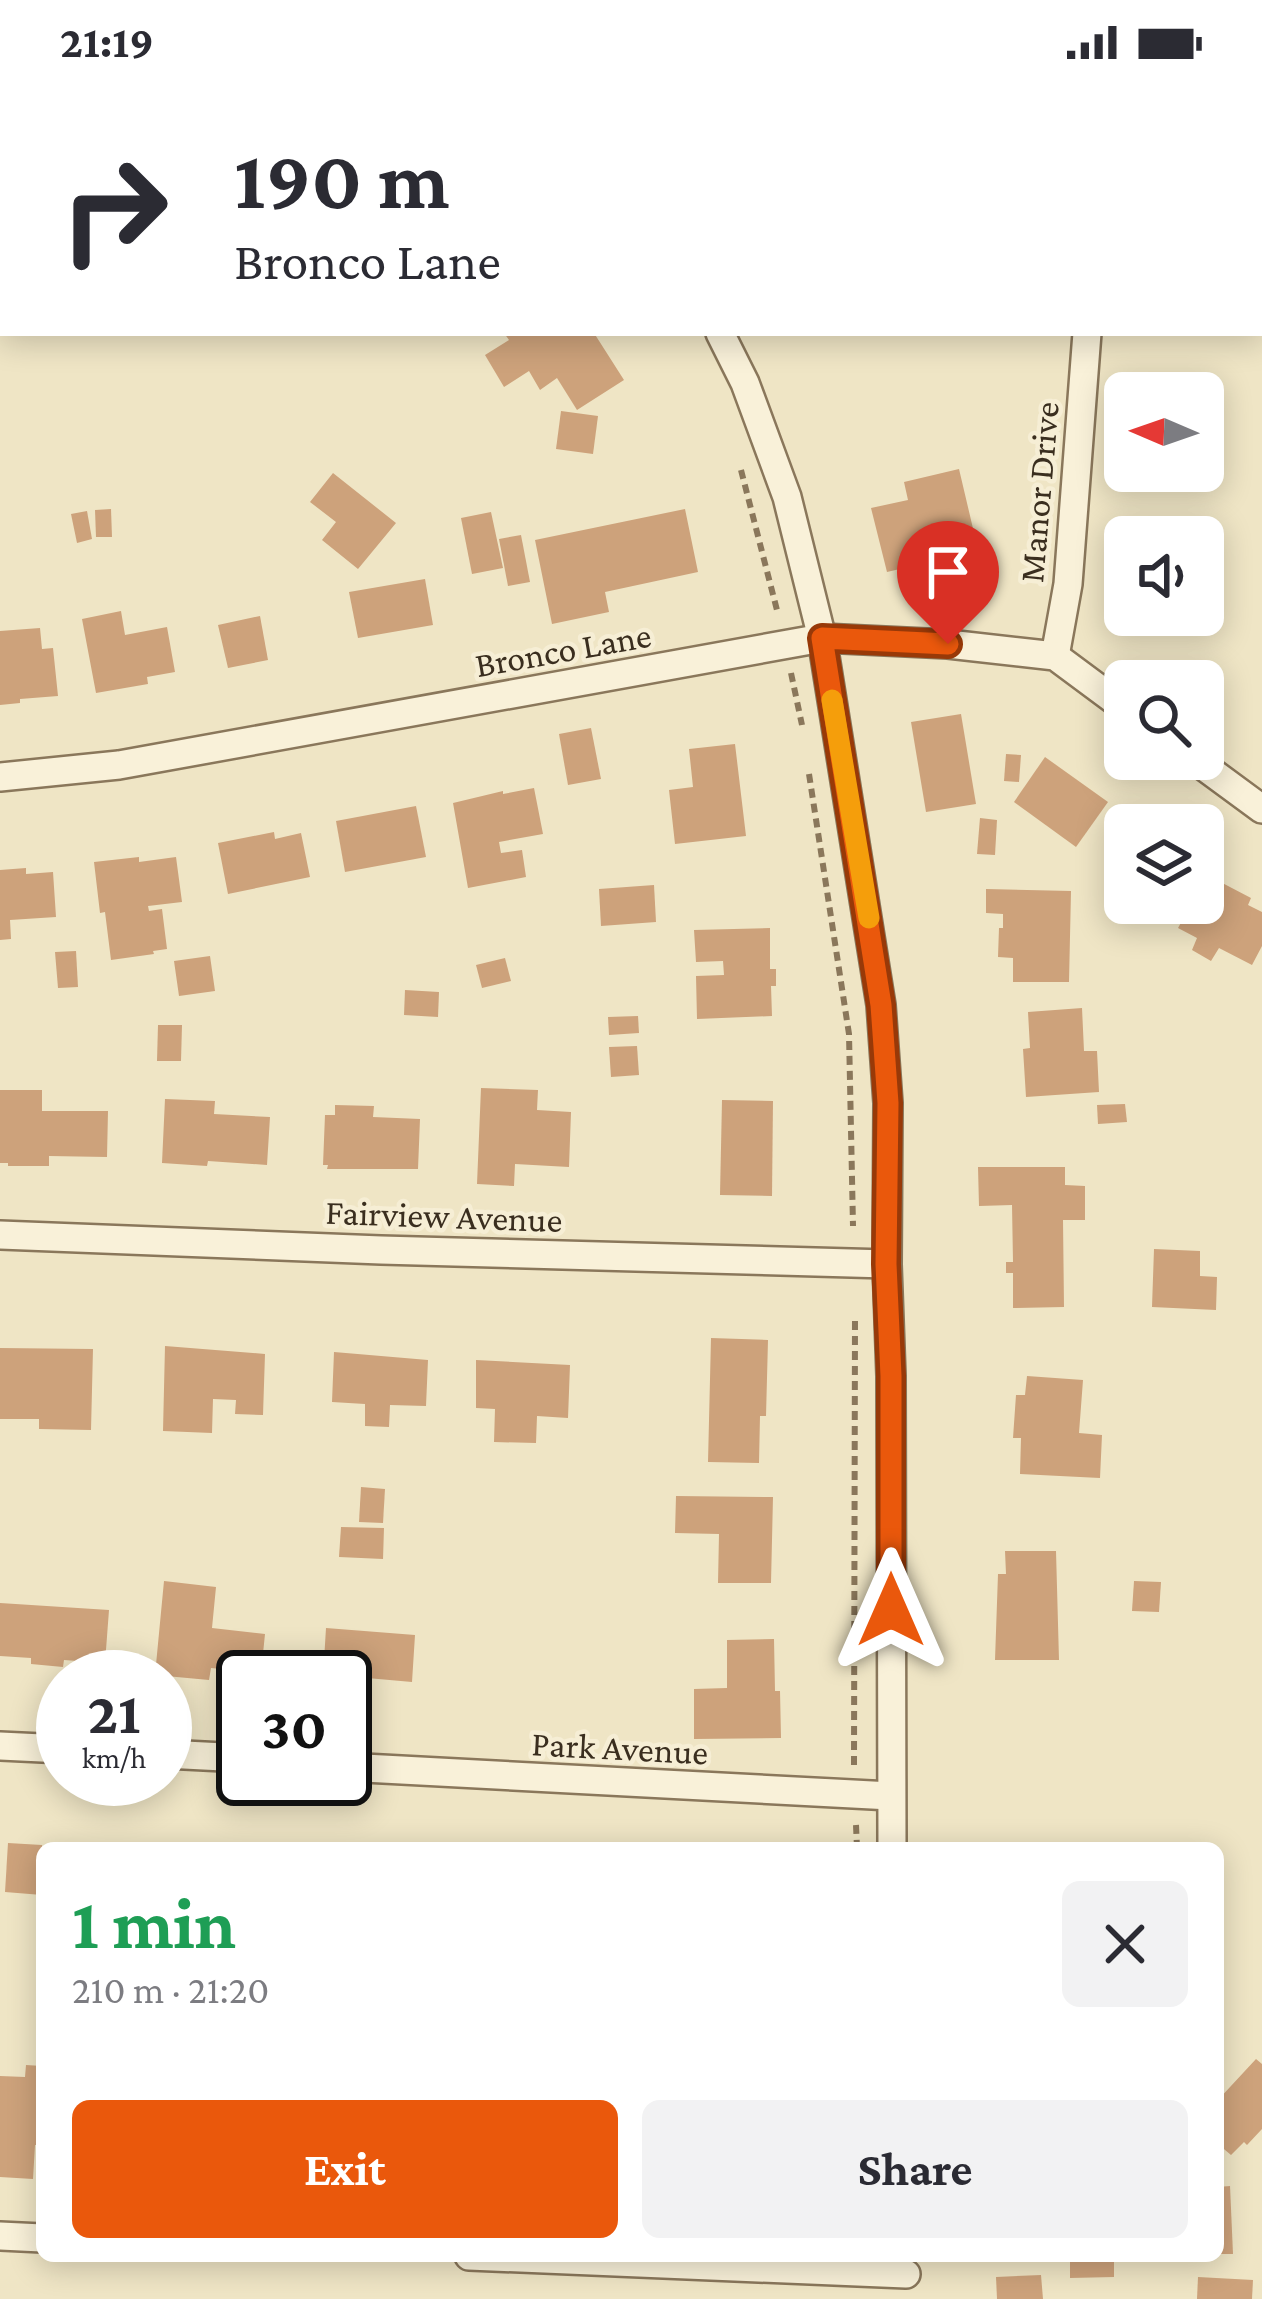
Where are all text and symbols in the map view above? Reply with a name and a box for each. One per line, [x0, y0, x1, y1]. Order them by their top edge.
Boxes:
text: 21:19 [60, 17, 154, 67]
icon: right [36, 132, 192, 288]
text: 190 m [234, 133, 450, 226]
text: Bronco Lane [234, 231, 501, 291]
north arrow [1104, 372, 1224, 492]
map controls [1104, 372, 1224, 924]
street label: Manor Drive [1011, 400, 1067, 584]
button: sound [1104, 516, 1224, 636]
pin [897, 521, 999, 644]
icon: arrive [915, 539, 981, 605]
street label: Bronco Lane [472, 615, 654, 685]
button: search [1104, 660, 1224, 780]
button: layers [1104, 804, 1224, 924]
street label: Fairview Avenue [325, 1192, 563, 1240]
position arrow [828, 1547, 954, 1673]
speed limit sign: 30 [216, 1650, 372, 1806]
text: 21 [87, 1679, 141, 1746]
street label: Park Avenue [531, 1723, 709, 1773]
text: km/h [82, 1741, 146, 1774]
button: close [1062, 1881, 1188, 2007]
text: 1 min [72, 1883, 236, 1963]
text: 210 m · 21:20 [72, 1968, 269, 2011]
button: Exit [72, 2100, 618, 2238]
button: Share [642, 2100, 1188, 2238]

